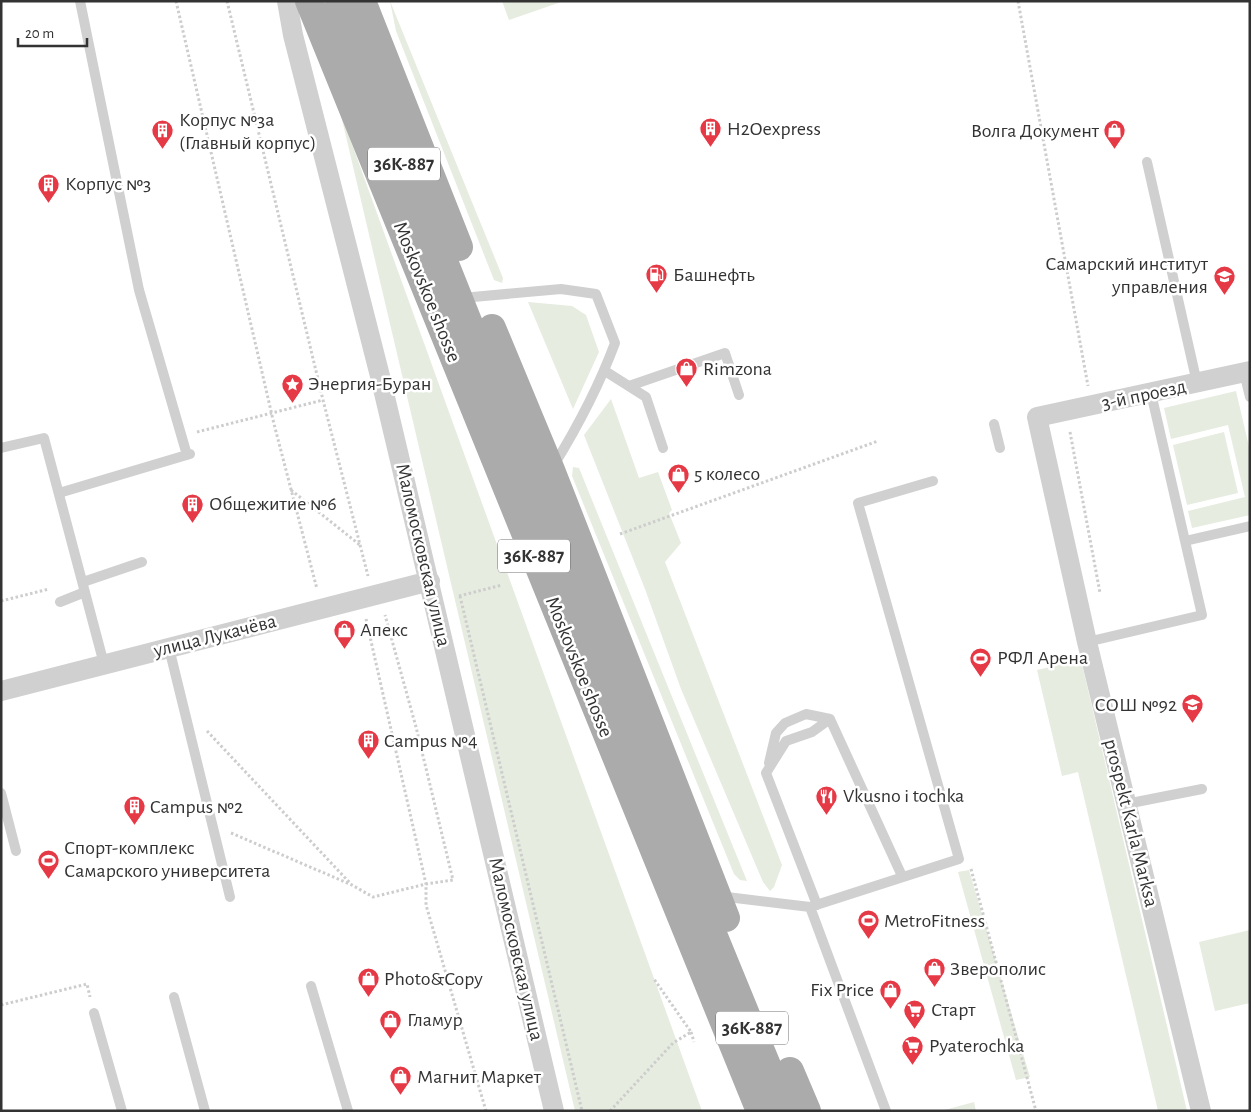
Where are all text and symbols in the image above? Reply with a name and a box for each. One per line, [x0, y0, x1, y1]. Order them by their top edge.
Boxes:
scale bar [18, 15, 86, 47]
text: 20 m [25, 26, 54, 41]
place label: Корпус №3a (Главный корпус) [179, 110, 316, 153]
building icon: H2Oexpress [699, 117, 723, 148]
building icon: Корпус №3a (Главный корпус) [151, 119, 175, 150]
place label: H2Oexpress [727, 119, 821, 139]
shop icon: Волга Документ [1103, 119, 1127, 150]
place label: Волга Документ [971, 121, 1100, 141]
road number: 36К-887 [368, 147, 440, 180]
building icon: Корпус №3 [37, 172, 61, 203]
place label: Корпус №3 [65, 174, 151, 194]
street label: Moskovskoe shosse [390, 219, 464, 365]
place label: Самарский институт управления [1045, 254, 1209, 297]
fuel station icon: Башнефть [645, 263, 669, 294]
school or university icon: Самарский институт управления [1212, 264, 1236, 295]
place label: Башнефть [673, 265, 755, 285]
shop icon: Rimzona [675, 357, 699, 388]
place label: Rimzona [703, 359, 772, 379]
place icon: Энергия-Буран [280, 372, 304, 403]
place label: Энергия-Буран [308, 374, 431, 394]
street label: 3-й проезд [1100, 376, 1188, 414]
street label: Маломосковская улица [392, 461, 454, 649]
shop icon: 5 колесо [666, 462, 690, 493]
place label: 5 колесо [694, 464, 760, 484]
building icon: Общежитие №6 [181, 492, 205, 523]
place label: Общежитие №6 [209, 494, 337, 514]
road number: 36К-887 [498, 540, 570, 572]
street label: Moskovskoe shosse [542, 594, 616, 740]
street label: улица Лукачёва [151, 611, 278, 661]
shop icon: Апекс [332, 618, 356, 649]
place label: Апекс [360, 620, 408, 640]
sports icon: РФЛ Арена [969, 646, 993, 677]
place label: РФЛ Арена [997, 648, 1088, 668]
school or university icon: СОШ №92 [1181, 693, 1205, 724]
place label: СОШ №92 [1094, 695, 1177, 715]
building icon: Campus №4 [356, 729, 380, 760]
place label: Campus №4 [384, 731, 478, 751]
street label: prospekt Karla Marksa [1100, 737, 1162, 909]
restaurant icon: Vkusno i tochka [815, 784, 839, 815]
place label: Vkusno i tochka [843, 786, 964, 806]
building icon: Campus №2 [122, 795, 146, 826]
place label: Campus №2 [150, 797, 243, 817]
place label: Спорт-комплекс Самарского университета [64, 838, 270, 881]
sports icon: Спорт-комплекс Самарского университета [36, 848, 60, 879]
street label: Маломосковская улица [485, 855, 547, 1043]
sports icon: MetroFitness [856, 909, 880, 940]
place label: MetroFitness [884, 911, 985, 931]
shop icon: Зверополис [922, 957, 946, 988]
place label: Зверополис [950, 959, 1046, 979]
shop icon: Photo&Copy [356, 967, 380, 998]
place label: Photo&Copy [384, 969, 483, 989]
shop icon: Fix Price [878, 978, 902, 1009]
place label: Fix Price [810, 980, 874, 1000]
supermarket icon: Старт [903, 998, 927, 1029]
place label: Старт [931, 1000, 976, 1020]
shop icon: Гламур [379, 1008, 403, 1039]
place label: Гламур [407, 1010, 463, 1030]
road number: 36К-887 [716, 1011, 788, 1044]
supermarket icon: Pyaterochka [901, 1034, 925, 1065]
place label: Pyaterochka [929, 1036, 1025, 1056]
shop icon: Магнит Маркет [389, 1065, 413, 1096]
place label: Магнит Маркет [417, 1067, 542, 1087]

